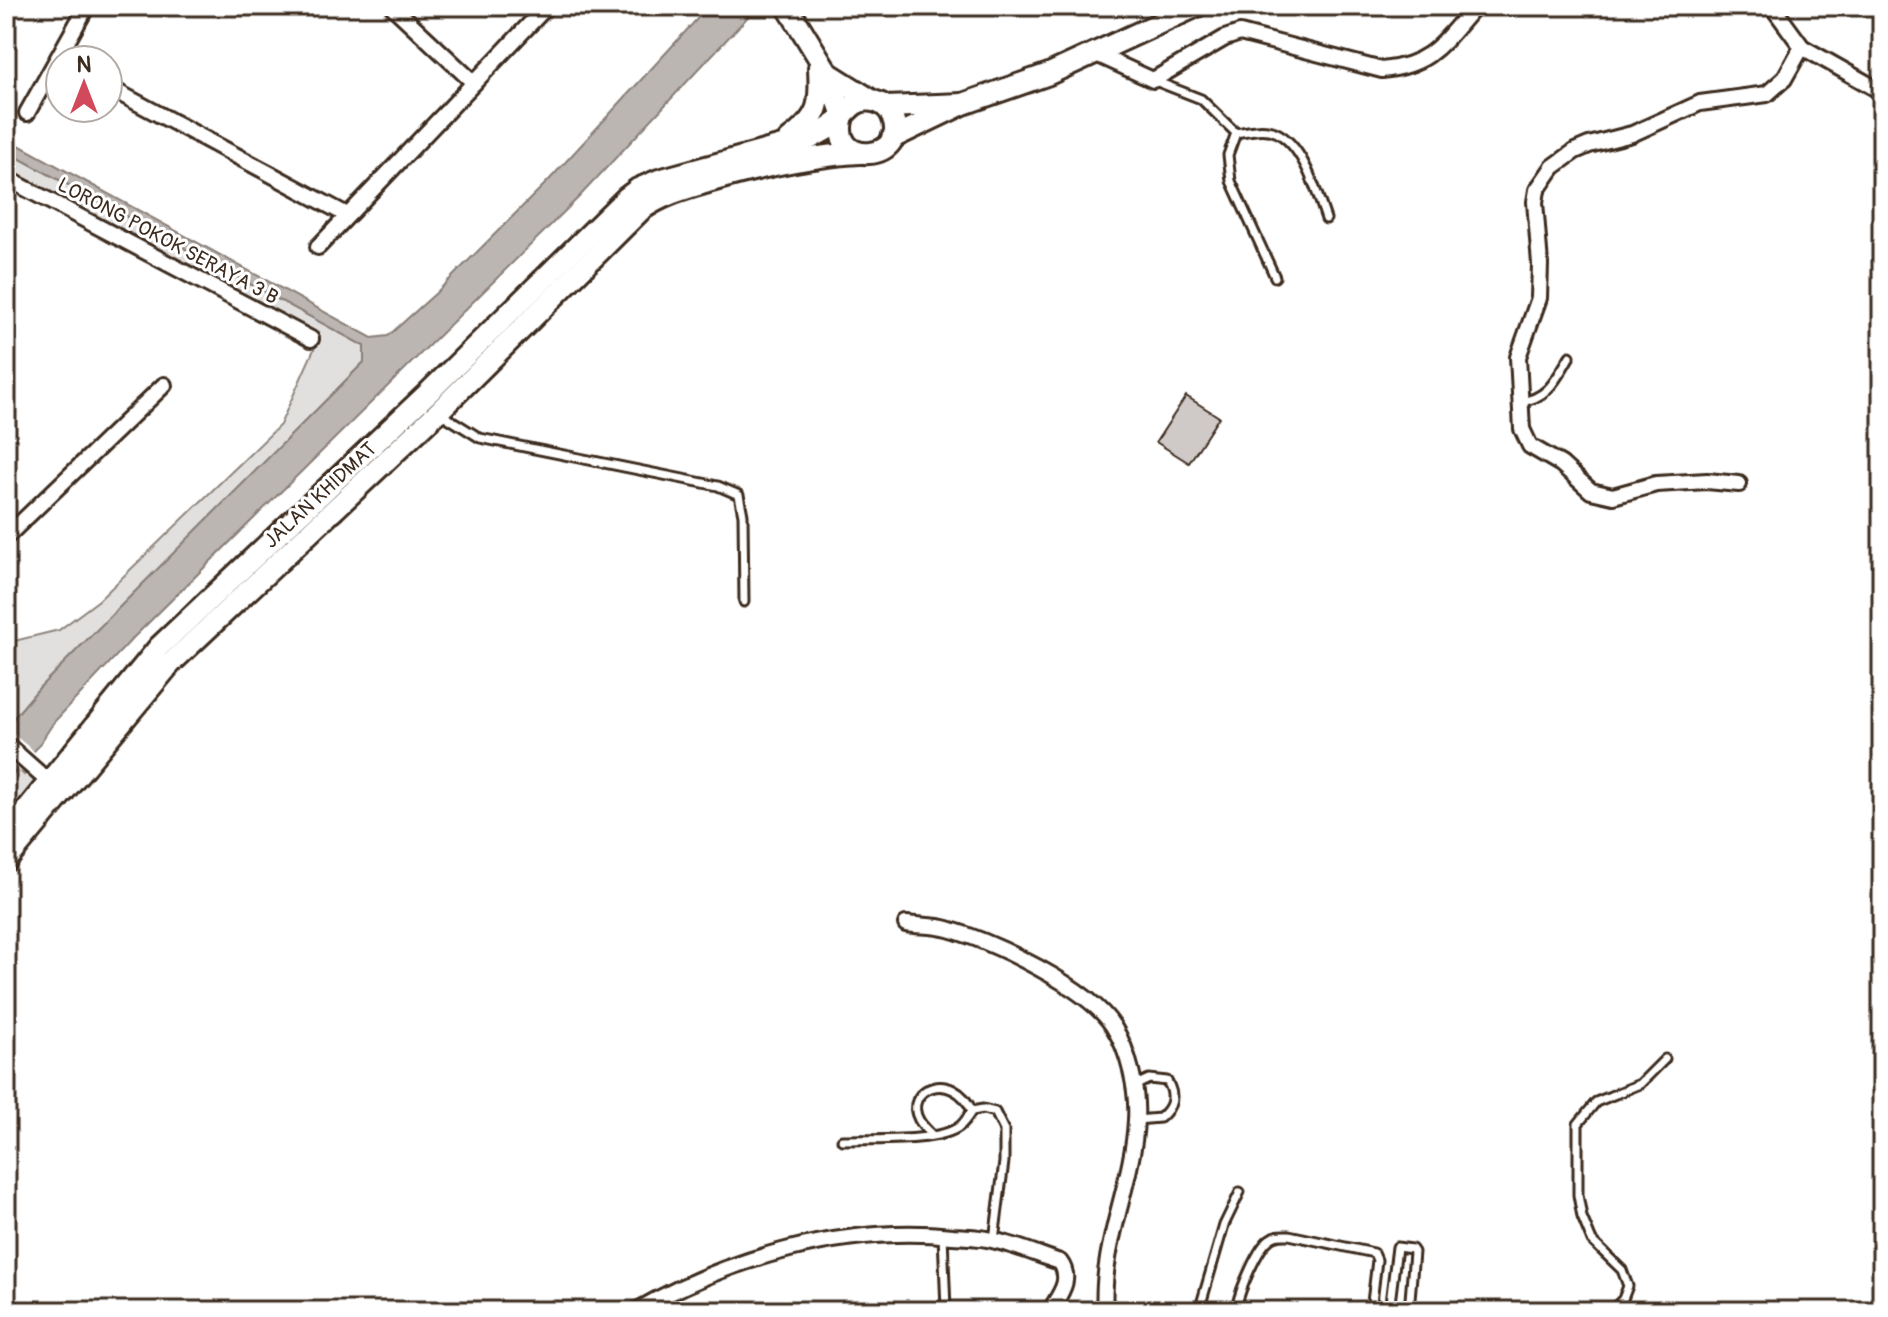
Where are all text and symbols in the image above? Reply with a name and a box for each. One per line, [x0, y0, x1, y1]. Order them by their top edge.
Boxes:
north arrow [44, 44, 124, 124]
text: N [77, 51, 92, 79]
street label: LORONG POKOK SERAYA 3 B [53, 172, 283, 310]
street label: JALAN KHIDMAT [259, 437, 381, 553]

